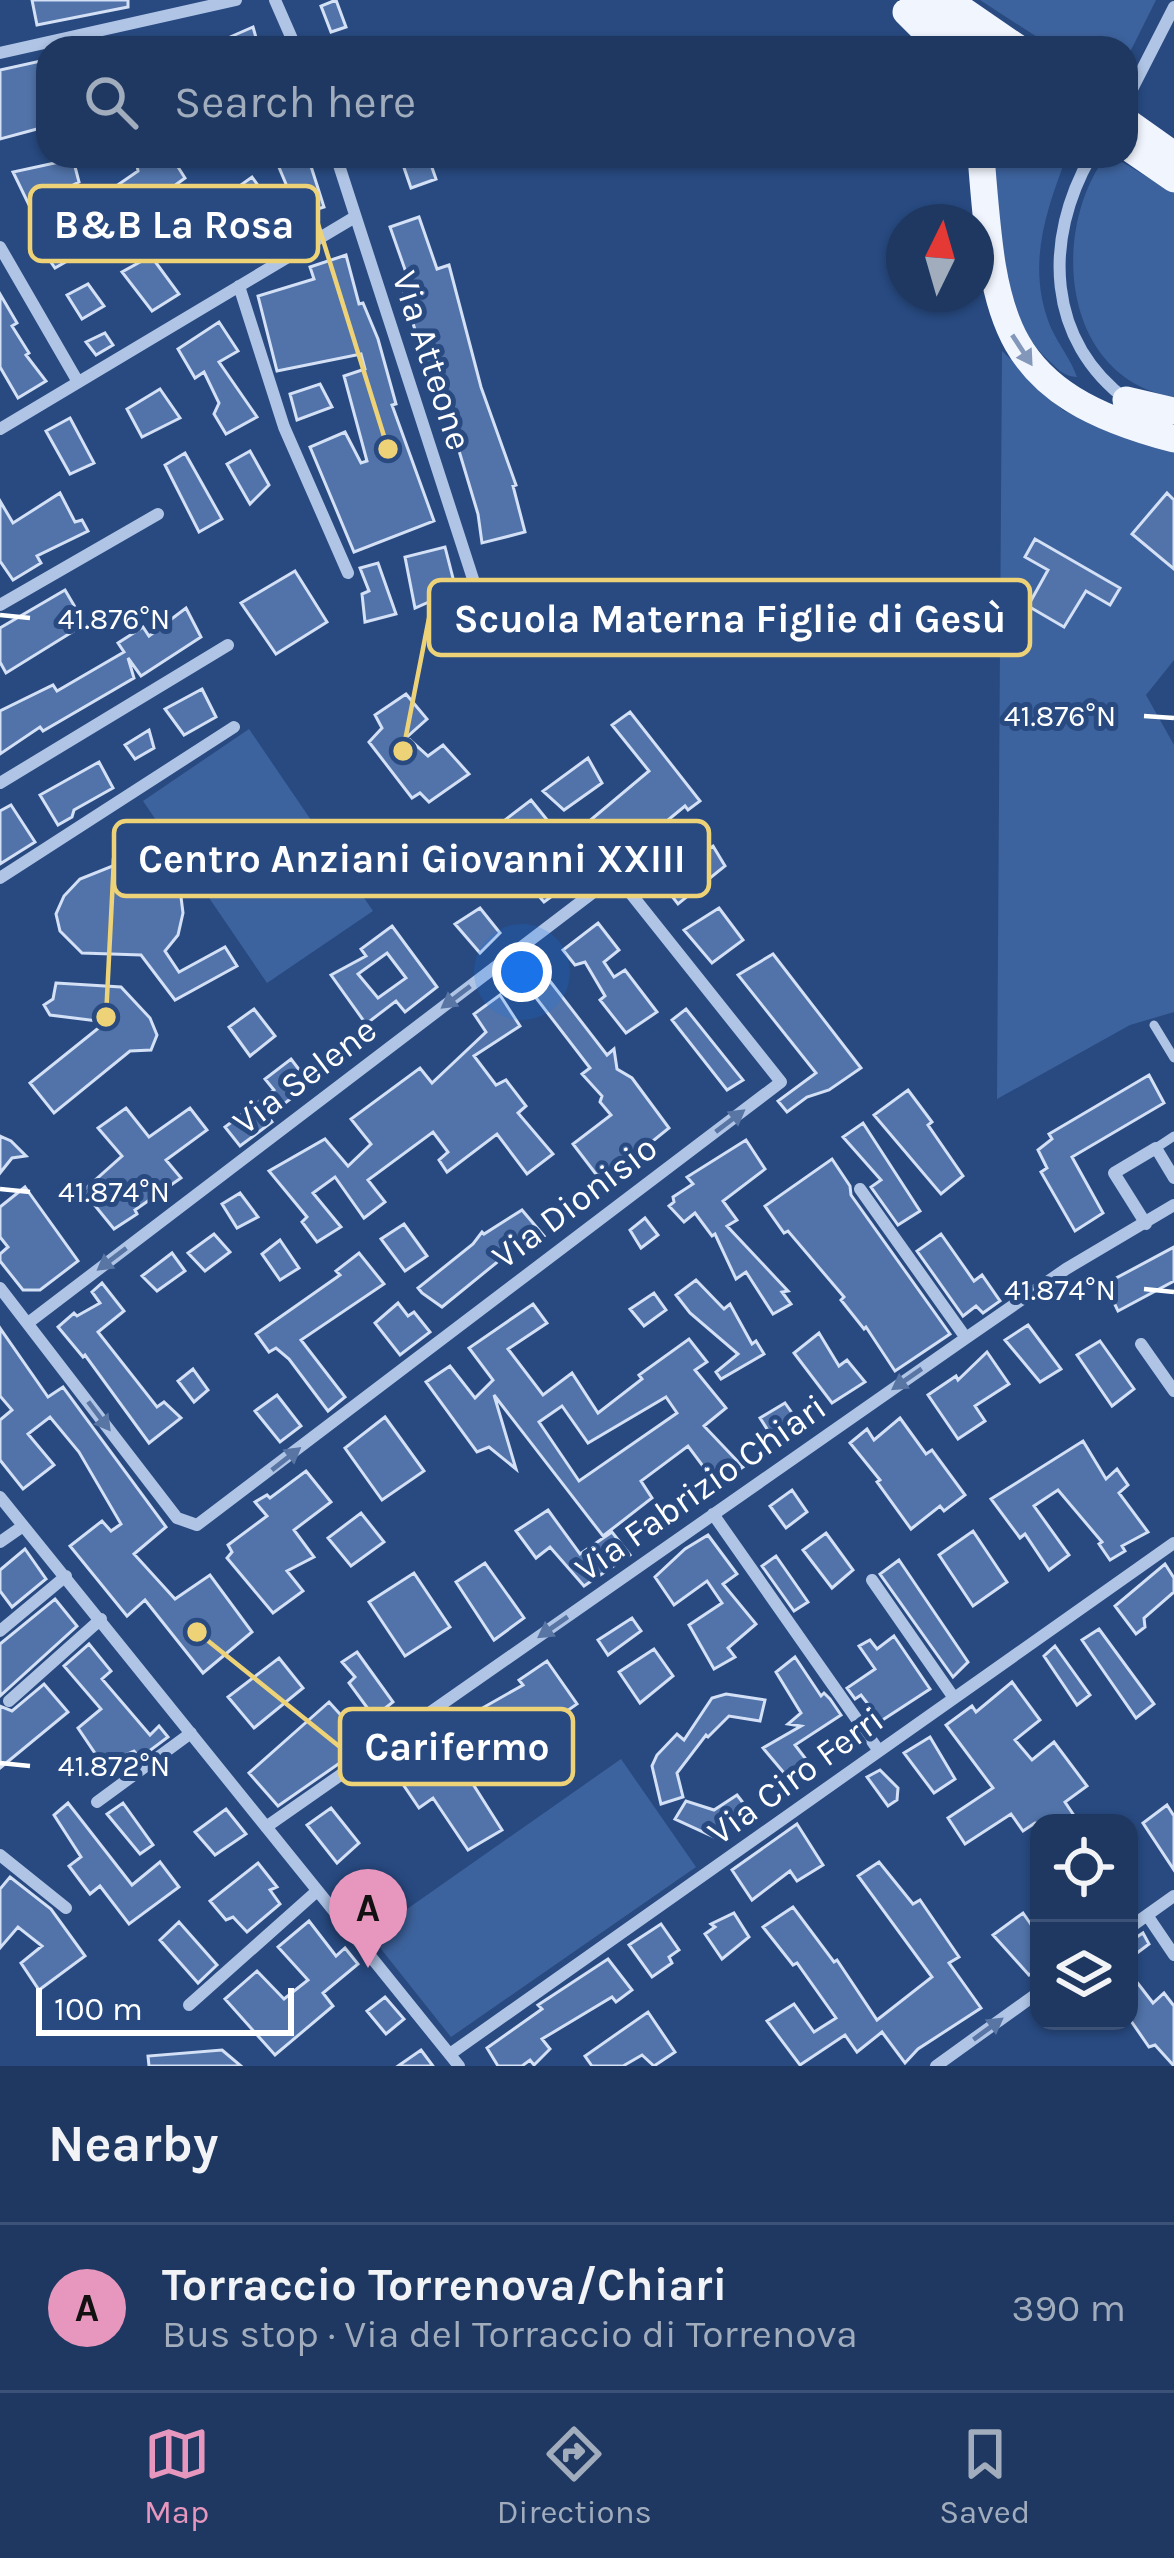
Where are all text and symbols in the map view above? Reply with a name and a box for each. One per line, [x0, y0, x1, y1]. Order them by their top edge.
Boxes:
search box [36, 36, 1138, 168]
icon: search [78, 69, 144, 135]
text: Search here [174, 76, 416, 128]
callout: B&B La Rosa [30, 186, 318, 261]
text: B&B La Rosa [54, 202, 294, 248]
north arrow [886, 204, 994, 312]
street label: Via Atteone [383, 266, 481, 455]
one-way arrow [1011, 333, 1033, 366]
callout: Scuola Materna Figlie di Gesù [429, 580, 1030, 655]
text: Scuola Materna Figlie di Gesù [454, 596, 1006, 642]
text: 41.876°N [58, 601, 170, 637]
text: 41.876°N [1004, 698, 1116, 734]
callout: Centro Anziani Giovanni XXIII [114, 821, 709, 896]
text: Centro Anziani Giovanni XXIII [138, 836, 686, 882]
your location [492, 942, 552, 1002]
one-way arrow [440, 984, 471, 1009]
street label: Via Selene [225, 1008, 384, 1143]
one-way arrow [714, 1109, 746, 1134]
street label: Via Dionisio [484, 1126, 665, 1277]
text: 41.874°N [58, 1174, 170, 1210]
one-way arrow [96, 1246, 128, 1271]
text: 41.874°N [1004, 1272, 1116, 1308]
one-way arrow [891, 1367, 923, 1390]
street label: Via Fabrizio Chiari [567, 1386, 834, 1590]
one-way arrow [86, 1400, 111, 1432]
one-way arrow [270, 1448, 302, 1472]
one-way arrow [537, 1615, 569, 1638]
street label: Via Ciro Ferri [700, 1698, 891, 1853]
callout: Carifermo [340, 1709, 573, 1784]
text: Carifermo [364, 1724, 550, 1770]
text: 41.872°N [58, 1748, 170, 1784]
map controls [1030, 1814, 1138, 2030]
button: locate [1030, 1814, 1138, 1922]
pin: A [329, 1869, 407, 1968]
button: layers [1030, 1922, 1138, 2030]
scale bar [36, 1982, 294, 2035]
text: 100 m [54, 1990, 143, 2028]
one-way arrow [971, 2018, 1004, 2041]
text: Nearby [48, 2114, 218, 2174]
text: Torraccio Torrenova/Chiari [162, 2259, 727, 2311]
text: A [75, 2285, 99, 2331]
text: 390 m [1011, 2285, 1126, 2331]
text: Bus stop · Via del Torraccio di Torrenova [162, 2311, 858, 2357]
tab: Map [144, 2421, 210, 2531]
tab: Directions [497, 2421, 652, 2531]
tab: Saved [939, 2421, 1030, 2531]

